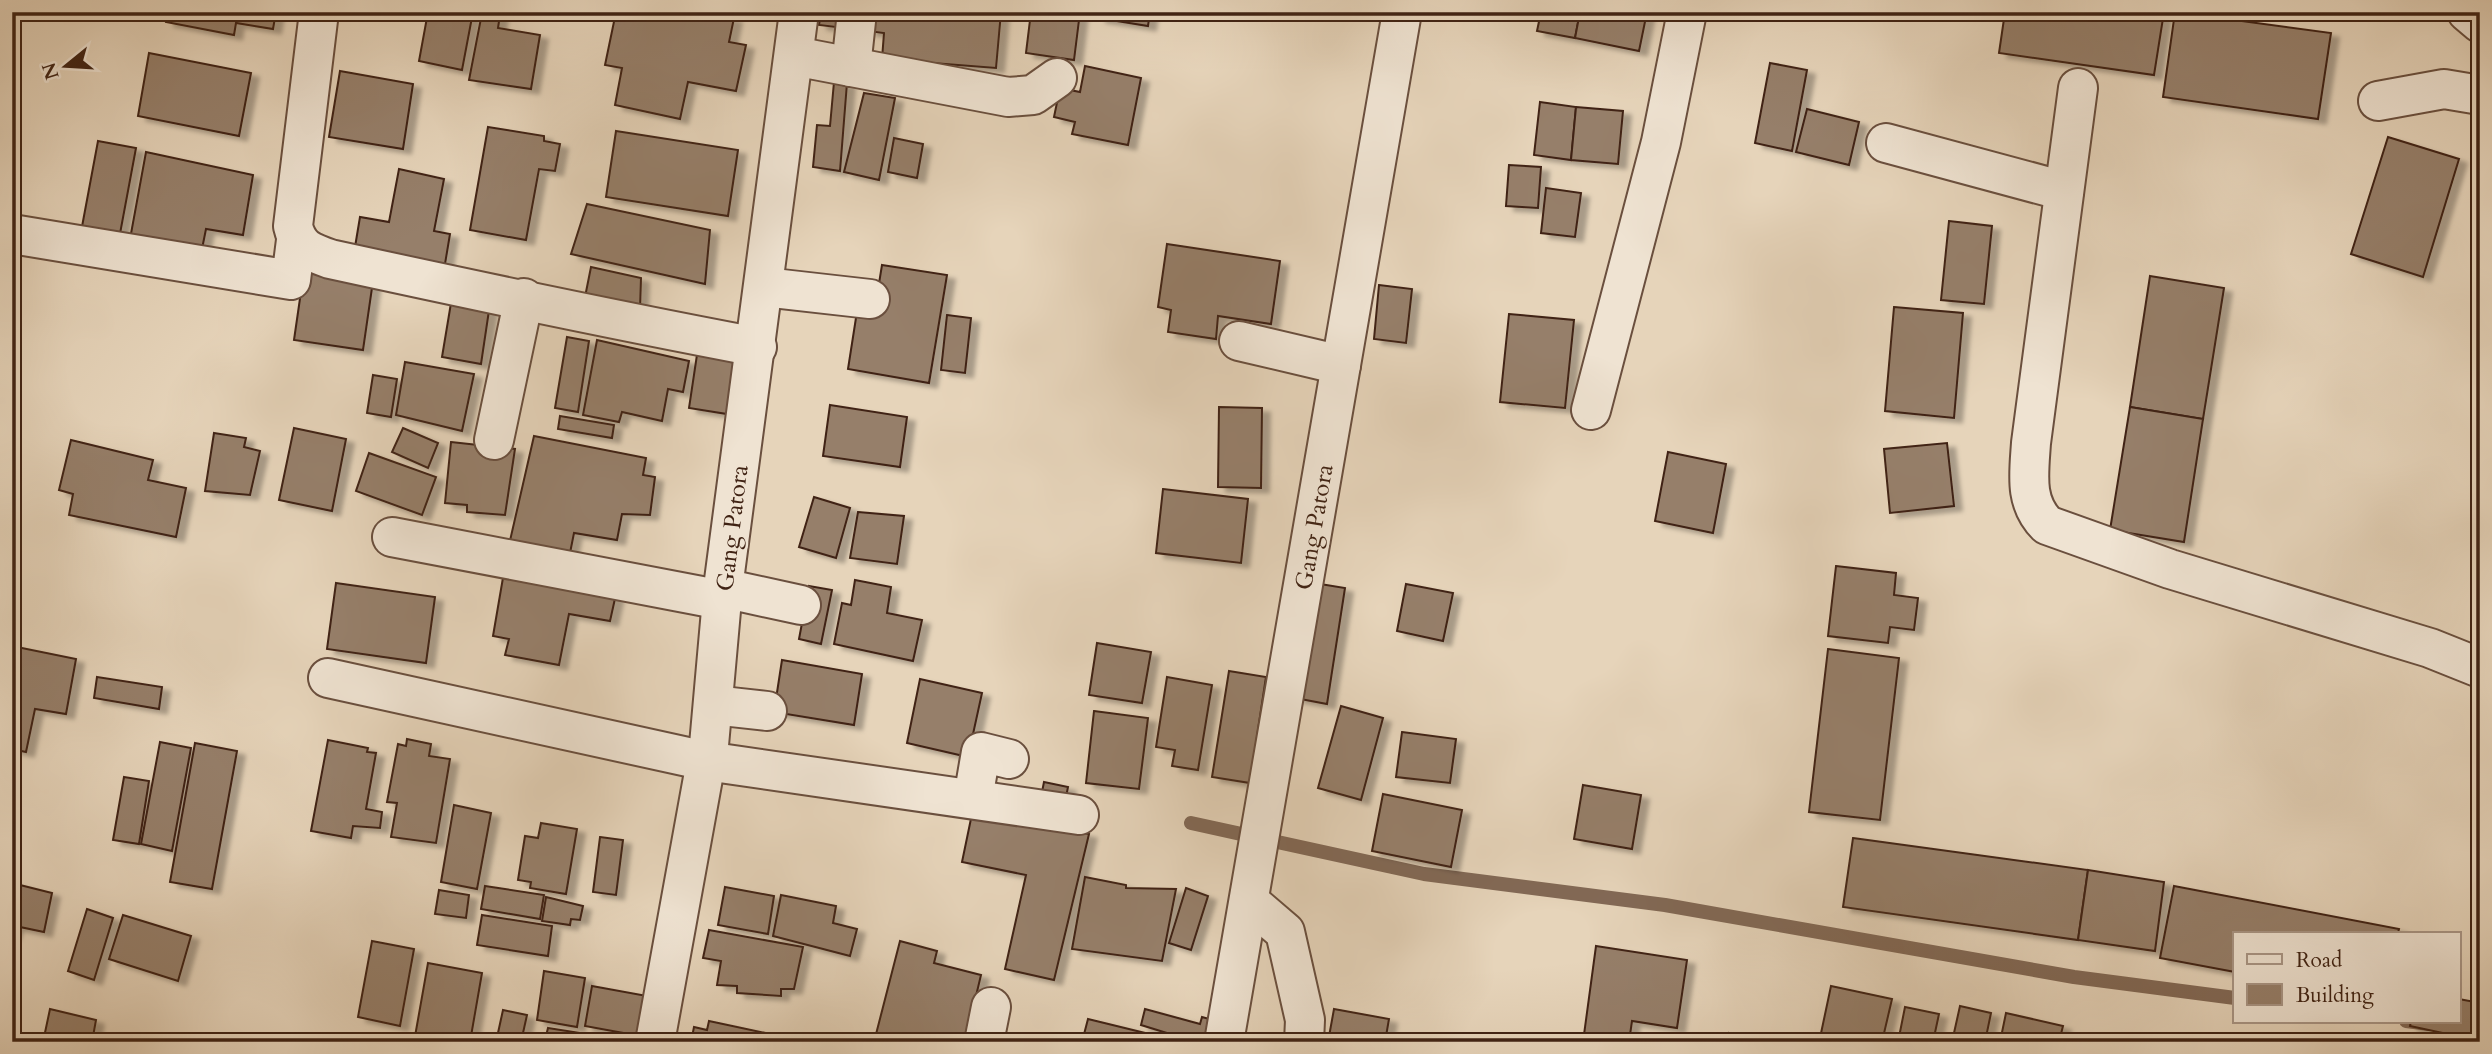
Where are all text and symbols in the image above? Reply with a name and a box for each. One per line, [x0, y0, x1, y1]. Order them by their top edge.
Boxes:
north arrow [32, 32, 102, 102]
text: N [36, 59, 66, 83]
street label: Gang Patora [1287, 461, 1342, 593]
street label: Gang Patora [708, 462, 757, 593]
legend [2233, 932, 2460, 1023]
text: Road [2296, 946, 2342, 975]
text: Building [2296, 981, 2374, 1010]

